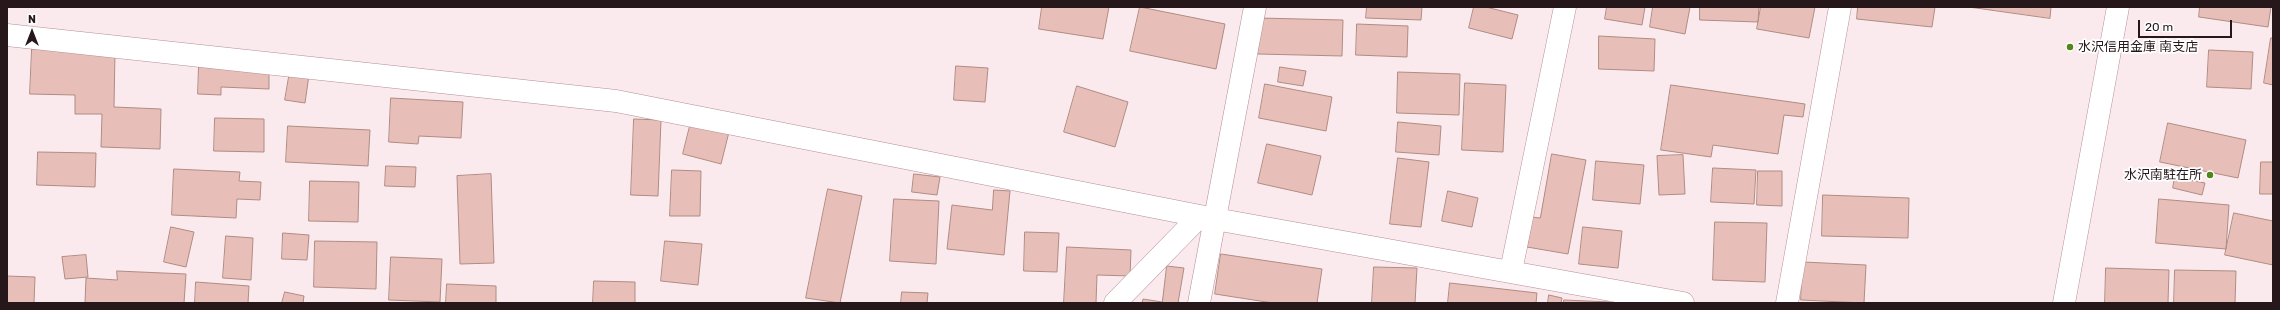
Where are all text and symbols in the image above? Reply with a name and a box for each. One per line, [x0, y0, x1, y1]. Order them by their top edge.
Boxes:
north arrow [12, 12, 52, 52]
scale bar [2140, 12, 2234, 38]
text: N [28, 13, 36, 26]
text: 20 m [2145, 20, 2173, 34]
place label: 水沢信用金庫 南支店 [2078, 39, 2198, 55]
marker: 水沢信用金庫 南支店 [2065, 42, 2075, 52]
place label: 水沢南駐在所 [2124, 167, 2202, 183]
marker: 水沢南駐在所 [2205, 170, 2215, 180]

